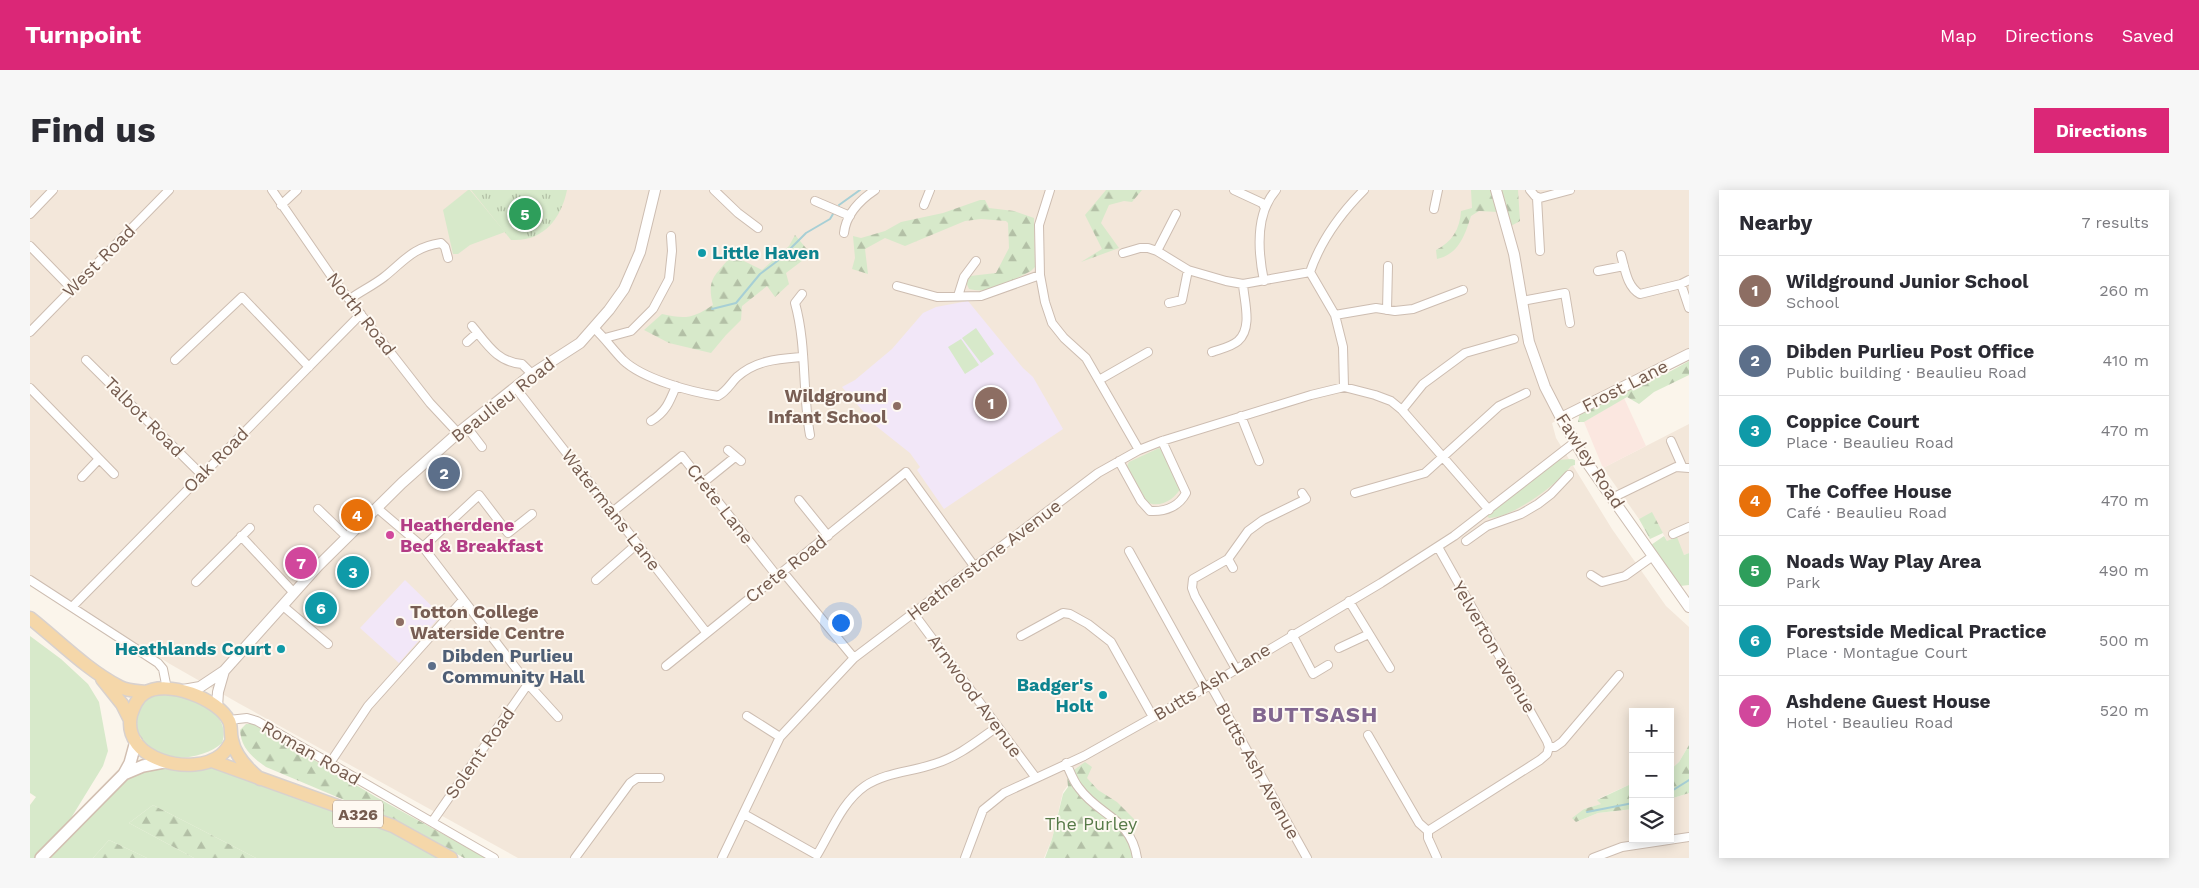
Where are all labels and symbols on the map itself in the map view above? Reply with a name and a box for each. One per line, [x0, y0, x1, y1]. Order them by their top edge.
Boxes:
pin: 5 [509, 195, 541, 233]
street label: West Road [58, 220, 139, 301]
place label: Little Haven [712, 242, 819, 263]
marker: Little Haven [696, 247, 708, 259]
street label: North Road [323, 268, 400, 359]
street label: Beaulieu Road [447, 353, 559, 446]
street label: Frost Lane [1578, 355, 1671, 416]
street label: Talbot Road [100, 372, 189, 461]
pin: 1 [975, 384, 1007, 422]
place label: Wildground Infant School [768, 385, 887, 427]
marker: Wildground Infant School [891, 400, 903, 412]
street label: Fawley Road [1552, 409, 1629, 512]
street label: Oak Road [179, 423, 253, 497]
street label: Watermans Lane [557, 445, 665, 575]
pin: 2 [428, 454, 460, 492]
street label: Crete Lane [683, 459, 758, 548]
street label: Heatherstone Avenue [902, 495, 1065, 624]
pin: 4 [341, 496, 373, 534]
place label: Heatherdene Bed & Breakfast [400, 514, 543, 556]
marker: Heatherdene Bed & Breakfast [384, 529, 396, 541]
street label: Crete Road [741, 530, 831, 607]
pin: 7 [285, 544, 317, 582]
pin: 3 [337, 553, 369, 591]
street label: Yelverton avenue [1448, 577, 1541, 717]
pin: 6 [305, 589, 337, 627]
place label: Totton College Waterside Centre [410, 601, 565, 643]
your location [828, 610, 854, 636]
marker: Totton College Waterside Centre [394, 616, 406, 628]
street label: Arnwood Avenue [924, 630, 1027, 761]
place label: Heathlands Court [115, 638, 271, 659]
street label: Butts Ash Lane [1149, 638, 1274, 725]
marker: Heathlands Court [275, 643, 287, 655]
place label: Dibden Purlieu Community Hall [442, 645, 585, 687]
marker: Dibden Purlieu Community Hall [426, 660, 438, 672]
place label: Badger's Holt [1017, 674, 1093, 716]
marker: Badger's Holt [1097, 689, 1109, 701]
street label: Butts Ash Avenue [1212, 699, 1305, 843]
district label: BUTTSASH [1252, 702, 1378, 727]
street label: Solent Road [440, 703, 519, 803]
street label: Roman Road [258, 716, 365, 789]
road number: A326 [333, 800, 383, 828]
park label: The Purley [1045, 813, 1138, 834]

